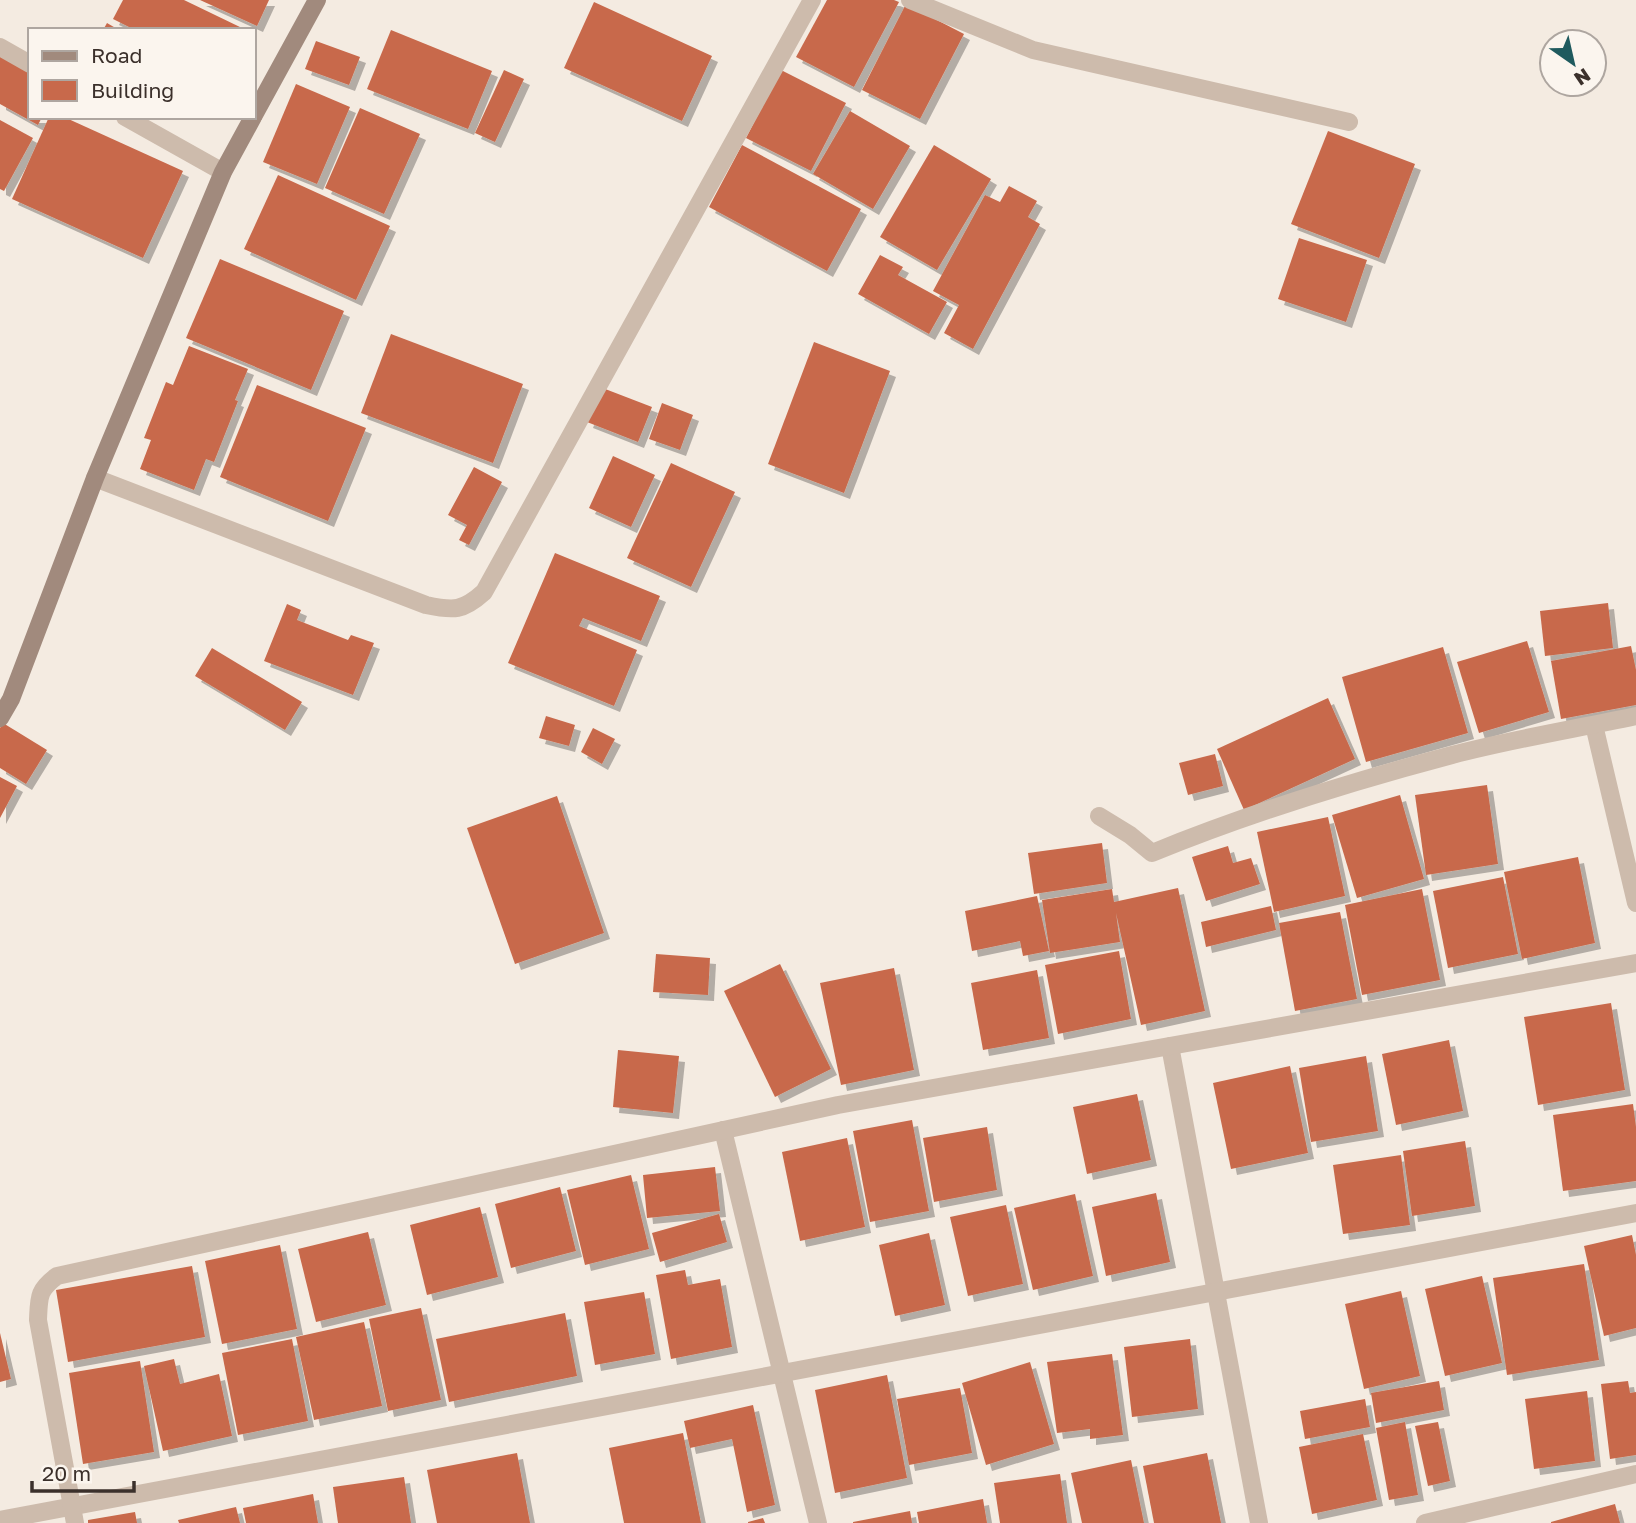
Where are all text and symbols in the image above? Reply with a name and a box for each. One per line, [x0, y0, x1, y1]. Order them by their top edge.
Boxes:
legend [28, 28, 256, 119]
north arrow [1538, 28, 1608, 98]
text: Road [91, 42, 142, 68]
text: N [1570, 64, 1595, 91]
text: Building [91, 77, 174, 103]
scale bar [32, 1450, 133, 1494]
text: 20 m [42, 1460, 91, 1486]

